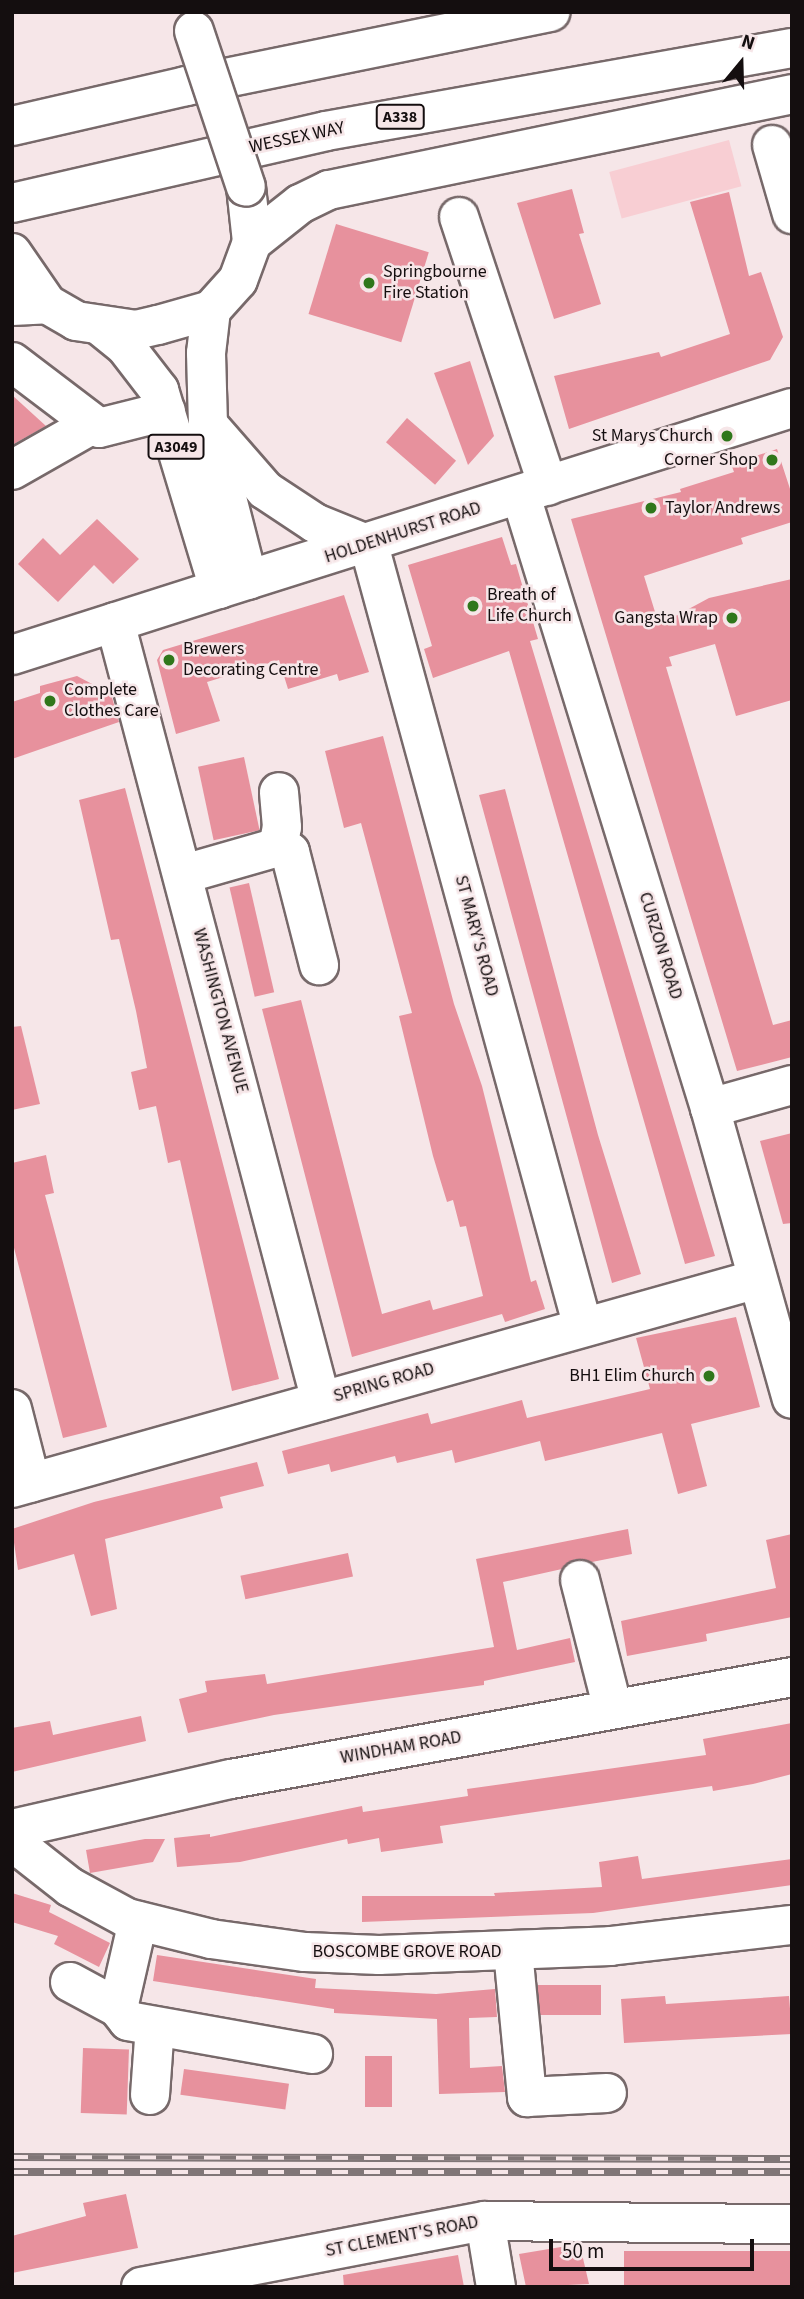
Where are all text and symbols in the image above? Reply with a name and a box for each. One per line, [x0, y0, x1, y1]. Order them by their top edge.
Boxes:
north arrow [706, 28, 776, 98]
text: N [738, 28, 758, 57]
road number: A338 [376, 105, 424, 130]
street label: WESSEX WAY [247, 117, 347, 159]
place label: Springbourne Fire Station [383, 262, 487, 304]
marker: Springbourne Fire Station [361, 275, 377, 291]
place label: St Marys Church [592, 425, 713, 447]
marker: St Marys Church [719, 428, 735, 444]
road number: A3049 [146, 434, 206, 460]
place label: Corner Shop [664, 449, 758, 471]
marker: Corner Shop [764, 452, 780, 468]
street label: HOLDENHURST ROAD [322, 497, 484, 569]
place label: Taylor Andrews [665, 497, 780, 519]
marker: Taylor Andrews [643, 500, 659, 516]
place label: Breath of Life Church [487, 585, 572, 628]
marker: Breath of Life Church [465, 598, 481, 614]
place label: Gangsta Wrap [614, 607, 718, 629]
marker: Gangsta Wrap [724, 610, 740, 626]
place label: Brewers Decorating Centre [183, 639, 318, 682]
marker: Brewers Decorating Centre [161, 652, 177, 668]
place label: Complete Clothes Care [64, 680, 159, 722]
marker: Complete Clothes Care [42, 693, 58, 709]
street label: ST MARY'S ROAD [449, 873, 503, 999]
street label: CURZON ROAD [633, 890, 687, 1002]
street label: WASHINGTON AVENUE [188, 926, 252, 1096]
street label: SPRING ROAD [331, 1358, 437, 1408]
place label: BH1 Elim Church [569, 1365, 695, 1387]
marker: BH1 Elim Church [701, 1368, 717, 1384]
street label: WINDHAM ROAD [339, 1727, 463, 1769]
street label: BOSCOMBE GROVE ROAD [313, 1941, 501, 1963]
street label: ST CLEMENT'S ROAD [324, 2212, 480, 2262]
scale bar [552, 2226, 757, 2270]
text: 50 m [562, 2236, 604, 2266]

